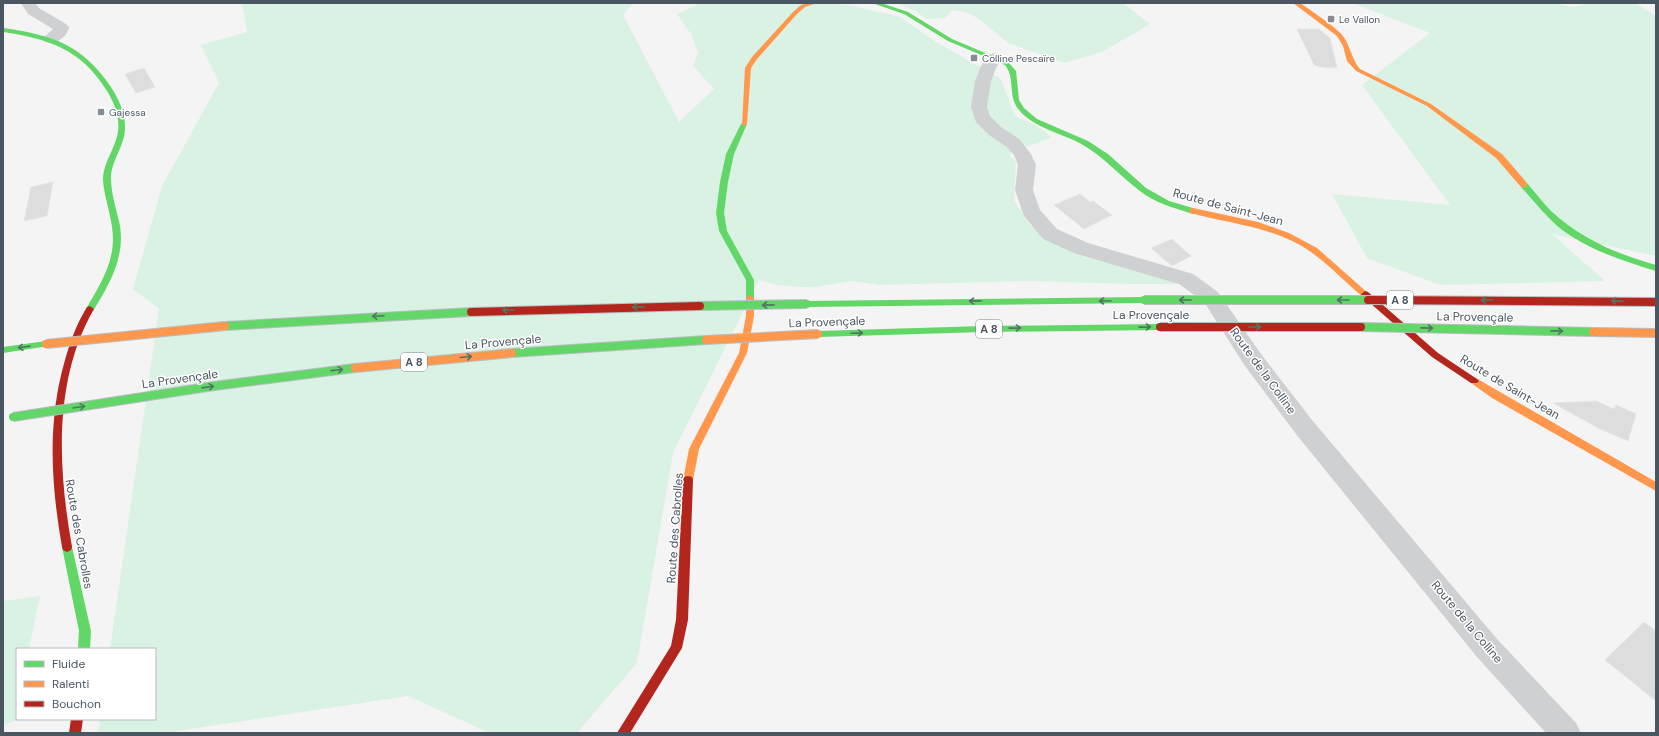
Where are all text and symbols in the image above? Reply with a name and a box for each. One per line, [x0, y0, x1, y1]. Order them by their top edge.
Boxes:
place label: Le Vallon [1339, 13, 1380, 26]
marker: Le Vallon [1326, 14, 1336, 24]
place label: Colline Pescaïre [982, 52, 1055, 65]
marker: Colline Pescaïre [969, 53, 979, 63]
place label: Gajessa [109, 106, 146, 119]
marker: Gajessa [96, 107, 106, 117]
street label: Route de Saint-Jean [1171, 185, 1285, 229]
road number: A 8 [1387, 291, 1413, 309]
one-way arrow [1179, 296, 1192, 304]
one-way arrow [1337, 296, 1350, 304]
one-way arrow [1481, 296, 1494, 304]
one-way arrow [969, 297, 982, 305]
one-way arrow [1099, 297, 1112, 305]
one-way arrow [1611, 297, 1624, 305]
one-way arrow [762, 301, 775, 309]
one-way arrow [632, 303, 645, 311]
one-way arrow [502, 307, 515, 314]
street label: La Provençale [1113, 307, 1190, 323]
street label: La Provençale [1437, 308, 1514, 326]
one-way arrow [372, 312, 385, 319]
street label: La Provençale [788, 313, 866, 331]
road number: A 8 [976, 320, 1002, 338]
one-way arrow [1138, 323, 1151, 331]
one-way arrow [1248, 323, 1261, 331]
one-way arrow [1008, 324, 1021, 332]
one-way arrow [1420, 324, 1433, 332]
street label: Route de la Colline [1226, 325, 1300, 417]
one-way arrow [1550, 327, 1563, 334]
one-way arrow [850, 329, 863, 337]
street label: La Provençale [464, 331, 542, 353]
one-way arrow [18, 343, 31, 351]
street label: Route de Saint-Jean [1457, 351, 1563, 423]
road number: A 8 [401, 353, 427, 371]
one-way arrow [459, 354, 472, 361]
street label: La Provençale [141, 366, 219, 392]
one-way arrow [330, 366, 343, 374]
one-way arrow [201, 383, 214, 391]
one-way arrow [72, 402, 85, 410]
street label: Route des Cabrolles [663, 472, 687, 584]
street label: Route des Cabrolles [61, 478, 97, 590]
street label: Route de la Colline [1428, 577, 1506, 667]
legend [16, 648, 156, 720]
text: Fluide [52, 656, 85, 672]
text: Ralenti [52, 676, 90, 692]
text: Bouchon [52, 696, 101, 712]

